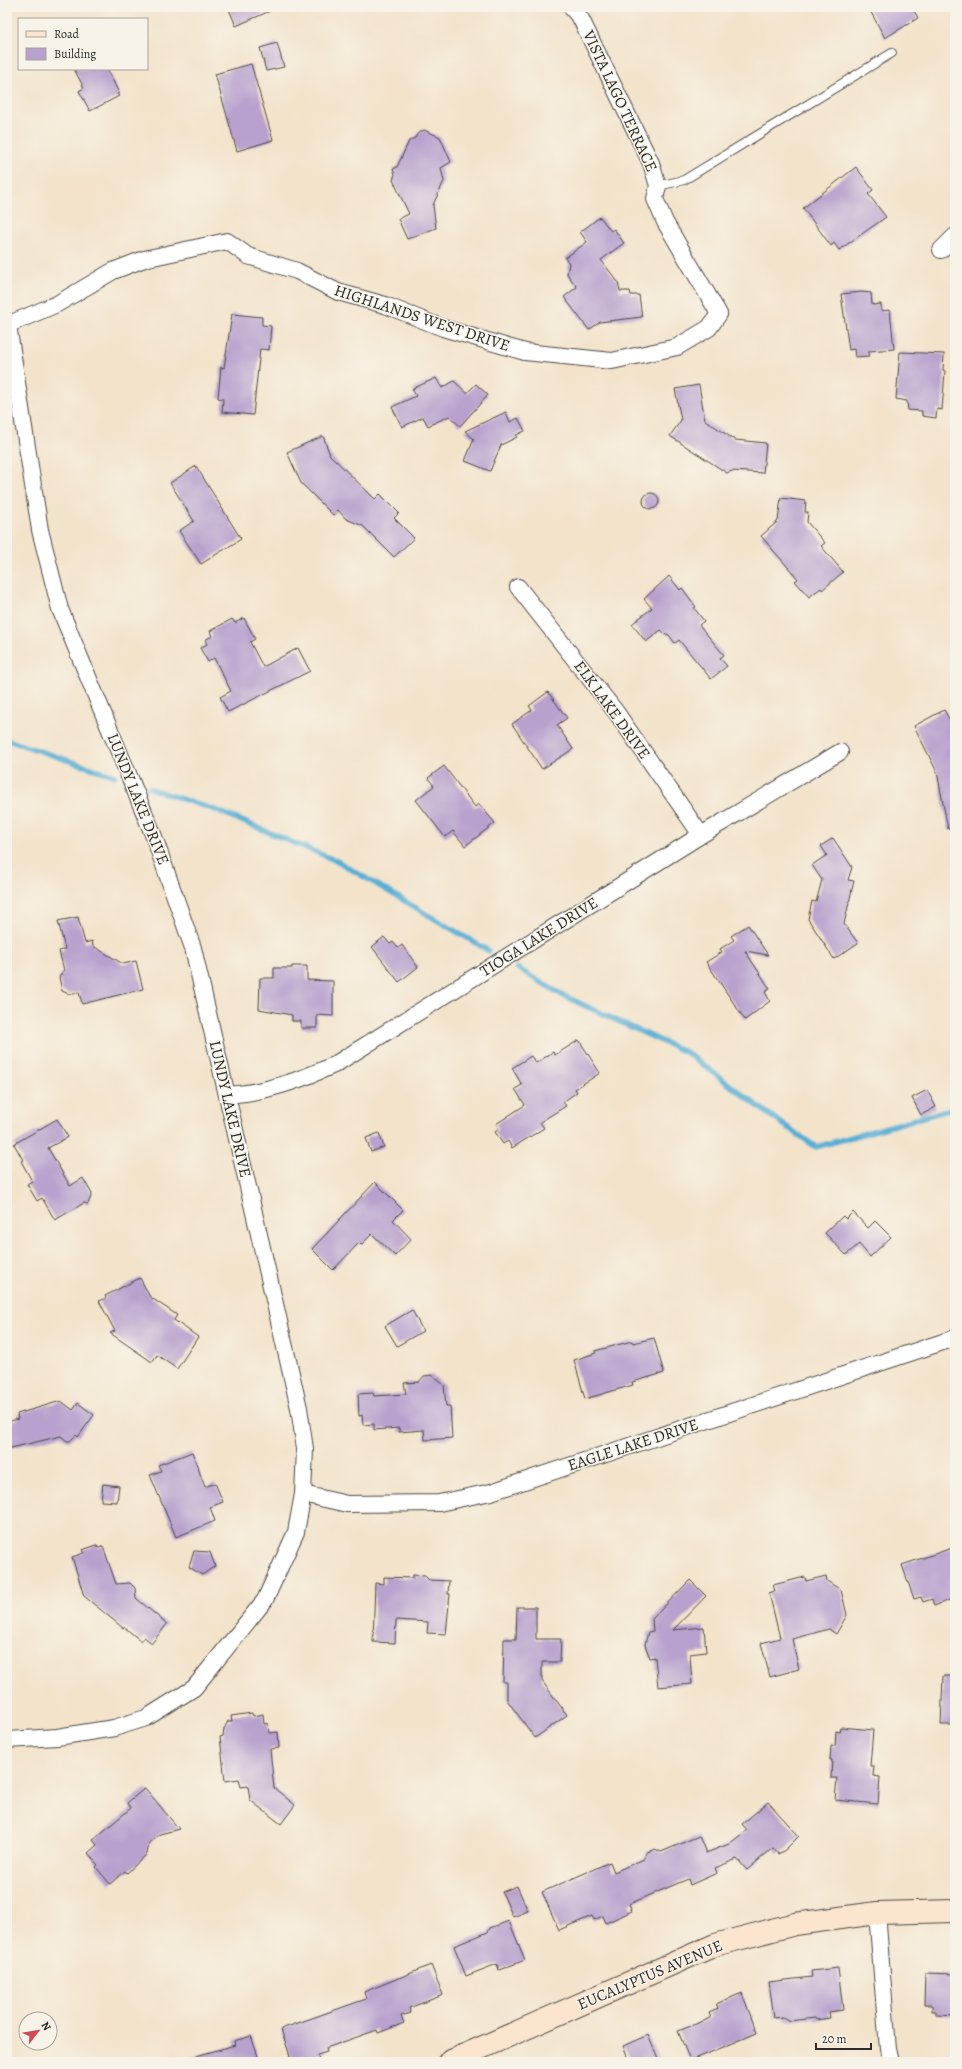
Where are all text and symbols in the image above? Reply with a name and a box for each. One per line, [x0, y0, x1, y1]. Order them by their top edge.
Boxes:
legend [18, 18, 148, 70]
text: Road [54, 26, 80, 42]
street label: VISTA LAGO TERRACE [577, 26, 662, 175]
text: Building [54, 46, 96, 62]
street label: HIGHLANDS WEST DRIVE [331, 279, 513, 357]
street label: ELK LAKE DRIVE [569, 656, 655, 764]
street label: LUNDY LAKE DRIVE [102, 730, 174, 868]
street label: TIOGA LAKE DRIVE [476, 892, 602, 982]
street label: LUNDY LAKE DRIVE [204, 1038, 256, 1180]
street label: EAGLE LAKE DRIVE [565, 1413, 701, 1477]
street label: EUCALYPTUS AVENUE [574, 1934, 726, 2016]
north arrow [18, 2011, 58, 2051]
text: N [38, 2019, 55, 2033]
scale bar [816, 2025, 871, 2051]
text: 20 m [822, 2031, 846, 2047]

